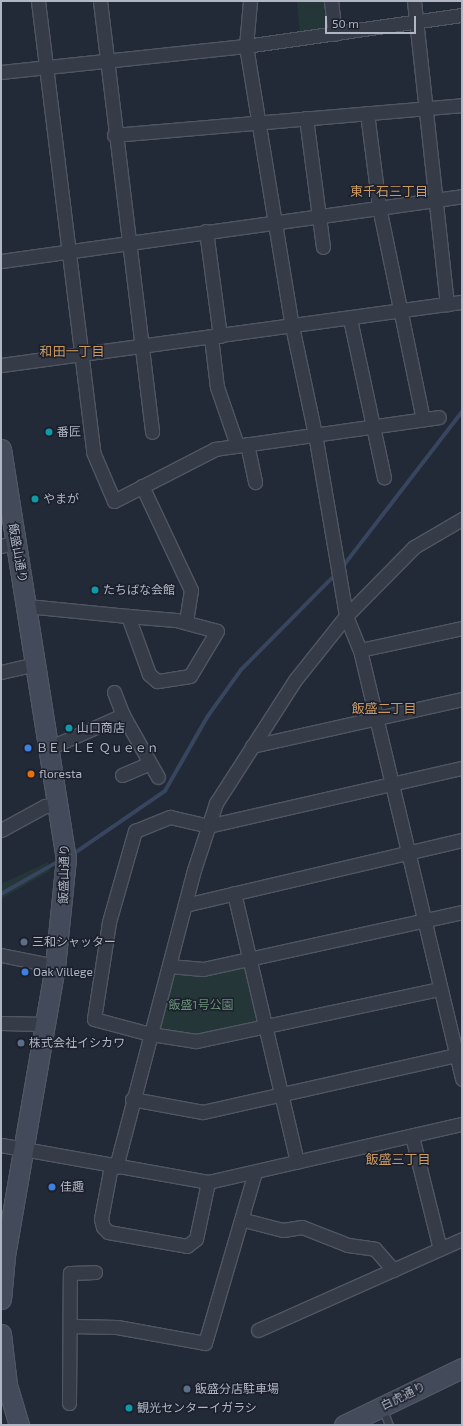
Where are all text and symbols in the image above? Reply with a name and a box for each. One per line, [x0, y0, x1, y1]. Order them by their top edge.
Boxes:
scale bar [327, 8, 418, 34]
text: 50 m [332, 16, 359, 30]
district label: 東千石三丁目 [350, 183, 428, 199]
district label: 和田一丁目 [40, 343, 104, 359]
place label: 番匠 [57, 425, 81, 439]
marker: 番匠 [44, 427, 54, 437]
place label: やまが [43, 492, 79, 506]
marker: やまが [30, 494, 40, 504]
street label: 飯盛山通り [6, 522, 30, 584]
place label: たちばな会館 [103, 583, 175, 597]
marker: たちばな会館 [90, 585, 100, 595]
district label: 飯盛二丁目 [352, 700, 416, 716]
place label: 山口商店 [77, 721, 125, 735]
marker: 山口商店 [64, 723, 74, 733]
place label: ＢＥＬＬＥ Ｑｕｅｅｎ [36, 741, 159, 755]
marker: ＢＥＬＬＥ Ｑｕｅｅｎ [23, 743, 33, 753]
place label: floresta [39, 767, 82, 781]
marker: floresta [26, 769, 36, 779]
street label: 飯盛山通り [56, 844, 72, 904]
place label: 三和シャッター [32, 935, 116, 949]
marker: 三和シャッター [19, 937, 29, 947]
place label: Oak Villege [33, 965, 93, 979]
marker: Oak Villege [20, 967, 30, 977]
park label: 飯盛1号公園 [169, 998, 233, 1012]
place label: 株式会社イシカワ [29, 1036, 125, 1050]
marker: 株式会社イシカワ [16, 1038, 26, 1048]
district label: 飯盛三丁目 [366, 1151, 430, 1167]
place label: 佳趣 [60, 1180, 84, 1194]
marker: 佳趣 [47, 1182, 57, 1192]
street label: 白虎通り [378, 1379, 428, 1413]
place label: 飯盛分店駐車場 [195, 1382, 279, 1396]
marker: 飯盛分店駐車場 [182, 1384, 192, 1394]
place label: 観光センターイガラシ [137, 1401, 257, 1415]
marker: 観光センターイガラシ [124, 1403, 134, 1413]

